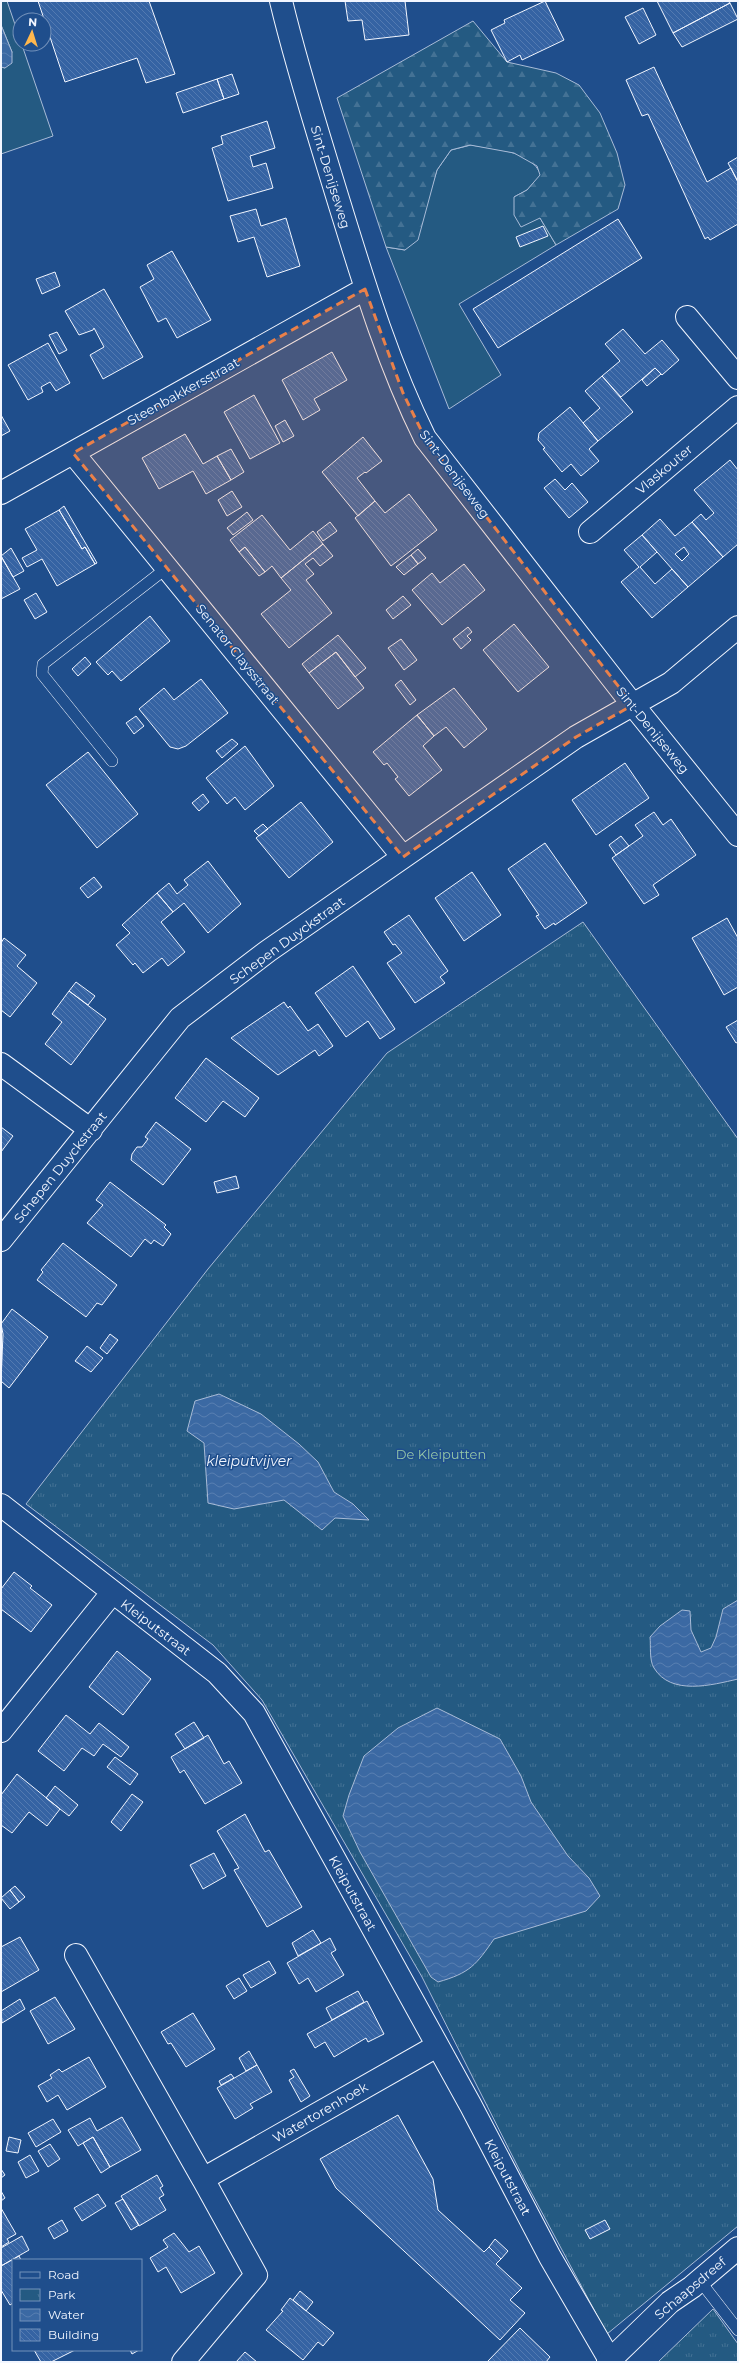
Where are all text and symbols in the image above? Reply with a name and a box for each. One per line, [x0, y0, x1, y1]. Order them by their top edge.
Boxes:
north arrow [12, 12, 52, 52]
text: N [28, 15, 38, 29]
street label: Sint-Denijseweg [308, 124, 354, 230]
street label: Steenbakkersstraat [124, 354, 242, 428]
street label: Sint-Denijseweg [416, 427, 494, 521]
street label: Vlaskouter [632, 441, 696, 497]
street label: Senator Claysstraat [193, 601, 283, 707]
street label: Sint-Denijseweg [613, 683, 693, 777]
street label: Schepen Duyckstraat [226, 893, 348, 987]
street label: Schepen Duyckstraat [10, 1108, 110, 1226]
park label: De Kleiputten [396, 1446, 486, 1462]
water label: kleiputvijver [206, 1452, 292, 1470]
street label: Kleiputstraat [118, 1595, 194, 1659]
street label: Kleiputstraat [326, 1852, 380, 1934]
street label: Watertorenhoek [270, 2078, 371, 2146]
street label: Kleiputstraat [481, 2136, 535, 2218]
street label: Schaapsdreef [651, 2253, 729, 2323]
legend [12, 2259, 142, 2351]
text: Road [48, 2267, 79, 2282]
text: Park [48, 2287, 76, 2302]
text: Water [48, 2307, 85, 2322]
text: Building [48, 2327, 99, 2342]

